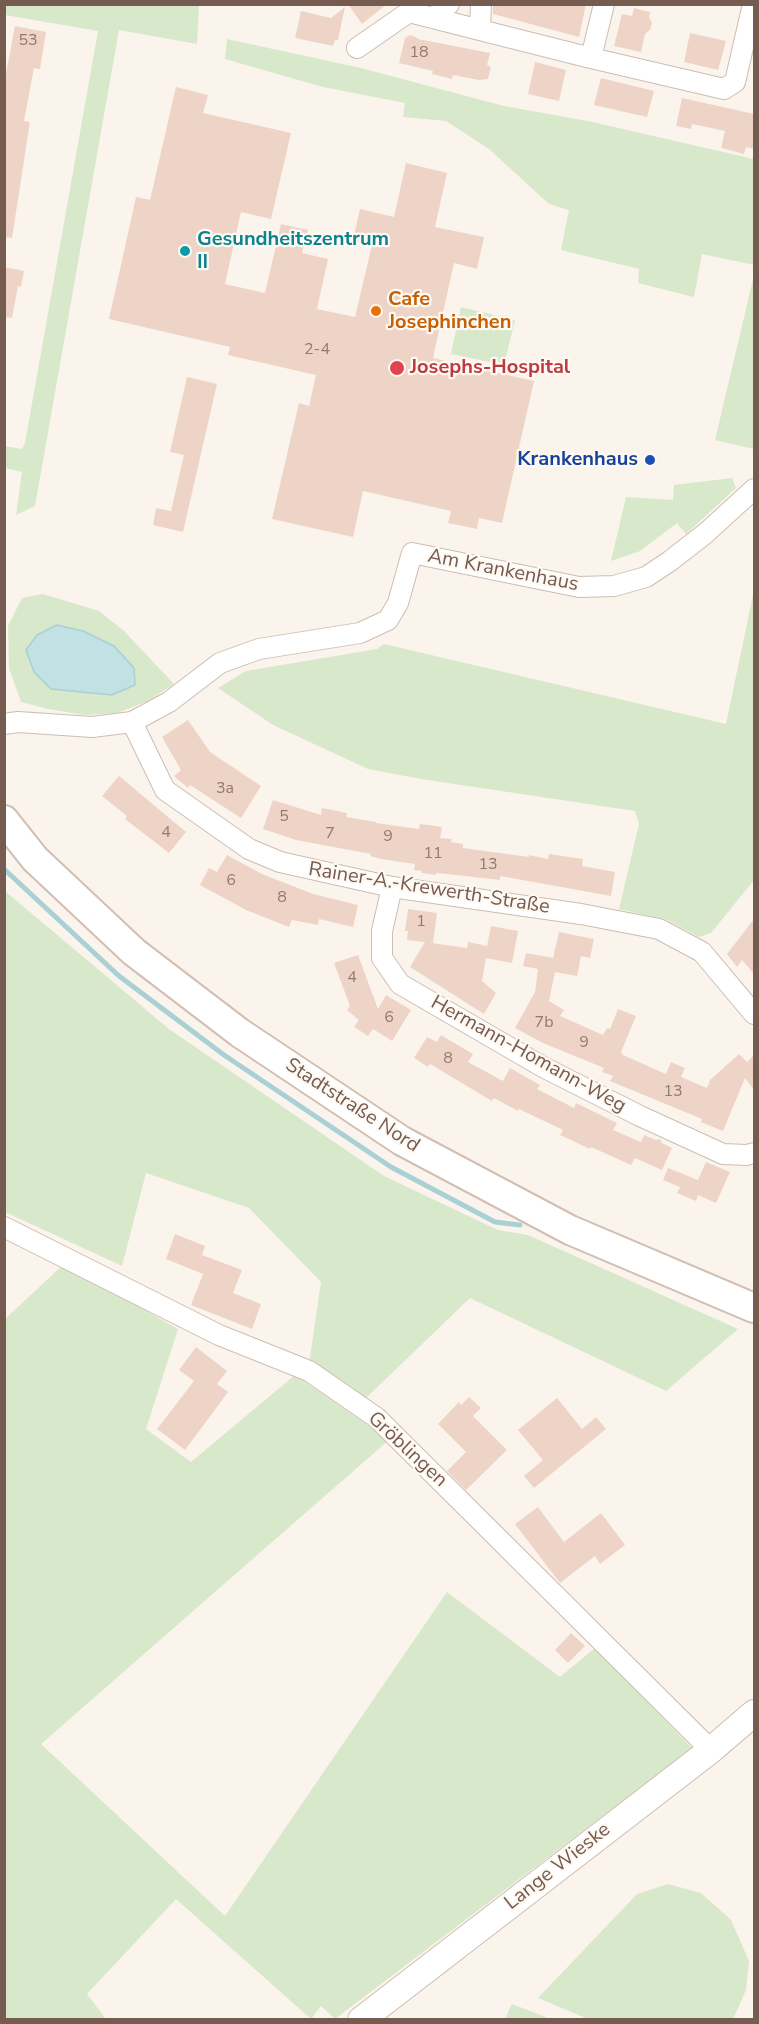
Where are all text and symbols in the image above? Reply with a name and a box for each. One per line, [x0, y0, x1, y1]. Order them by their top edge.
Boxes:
house number: 53 [18, 31, 38, 51]
house number: 18 [409, 43, 429, 63]
place label: Gesundheitszentrum II [197, 228, 389, 275]
marker: Gesundheitszentrum II [178, 244, 192, 258]
place label: Cafe Josephinchen [388, 288, 511, 335]
marker: Cafe Josephinchen [369, 304, 383, 318]
house number: 2-4 [304, 340, 330, 360]
place label: Josephs-Hospital [410, 356, 570, 380]
marker: Josephs-Hospital [388, 359, 406, 377]
place label: Krankenhaus [517, 448, 638, 472]
marker: Krankenhaus [643, 453, 657, 467]
street label: Am Krankenhaus [426, 545, 580, 597]
house number: 3a [216, 779, 234, 799]
house number: 5 [279, 807, 289, 827]
house number: 4 [161, 823, 171, 843]
house number: 7 [325, 824, 335, 844]
house number: 9 [383, 827, 393, 847]
house number: 11 [423, 844, 443, 864]
house number: 13 [478, 855, 498, 875]
street label: Rainer-A.-Krewerth-Straße [307, 858, 551, 920]
house number: 6 [226, 871, 236, 891]
house number: 8 [277, 888, 287, 908]
house number: 1 [416, 912, 426, 932]
house number: 4 [347, 968, 357, 988]
street label: Hermann-Homann-Weg [426, 991, 630, 1119]
house number: 6 [384, 1008, 394, 1028]
house number: 7b [535, 1013, 553, 1033]
house number: 9 [579, 1033, 589, 1053]
house number: 8 [443, 1049, 453, 1069]
street label: Stadtstraße Nord [280, 1054, 424, 1158]
house number: 13 [663, 1082, 683, 1102]
street label: Gröblingen [362, 1407, 452, 1493]
street label: Lange Wieske [500, 1818, 616, 1916]

